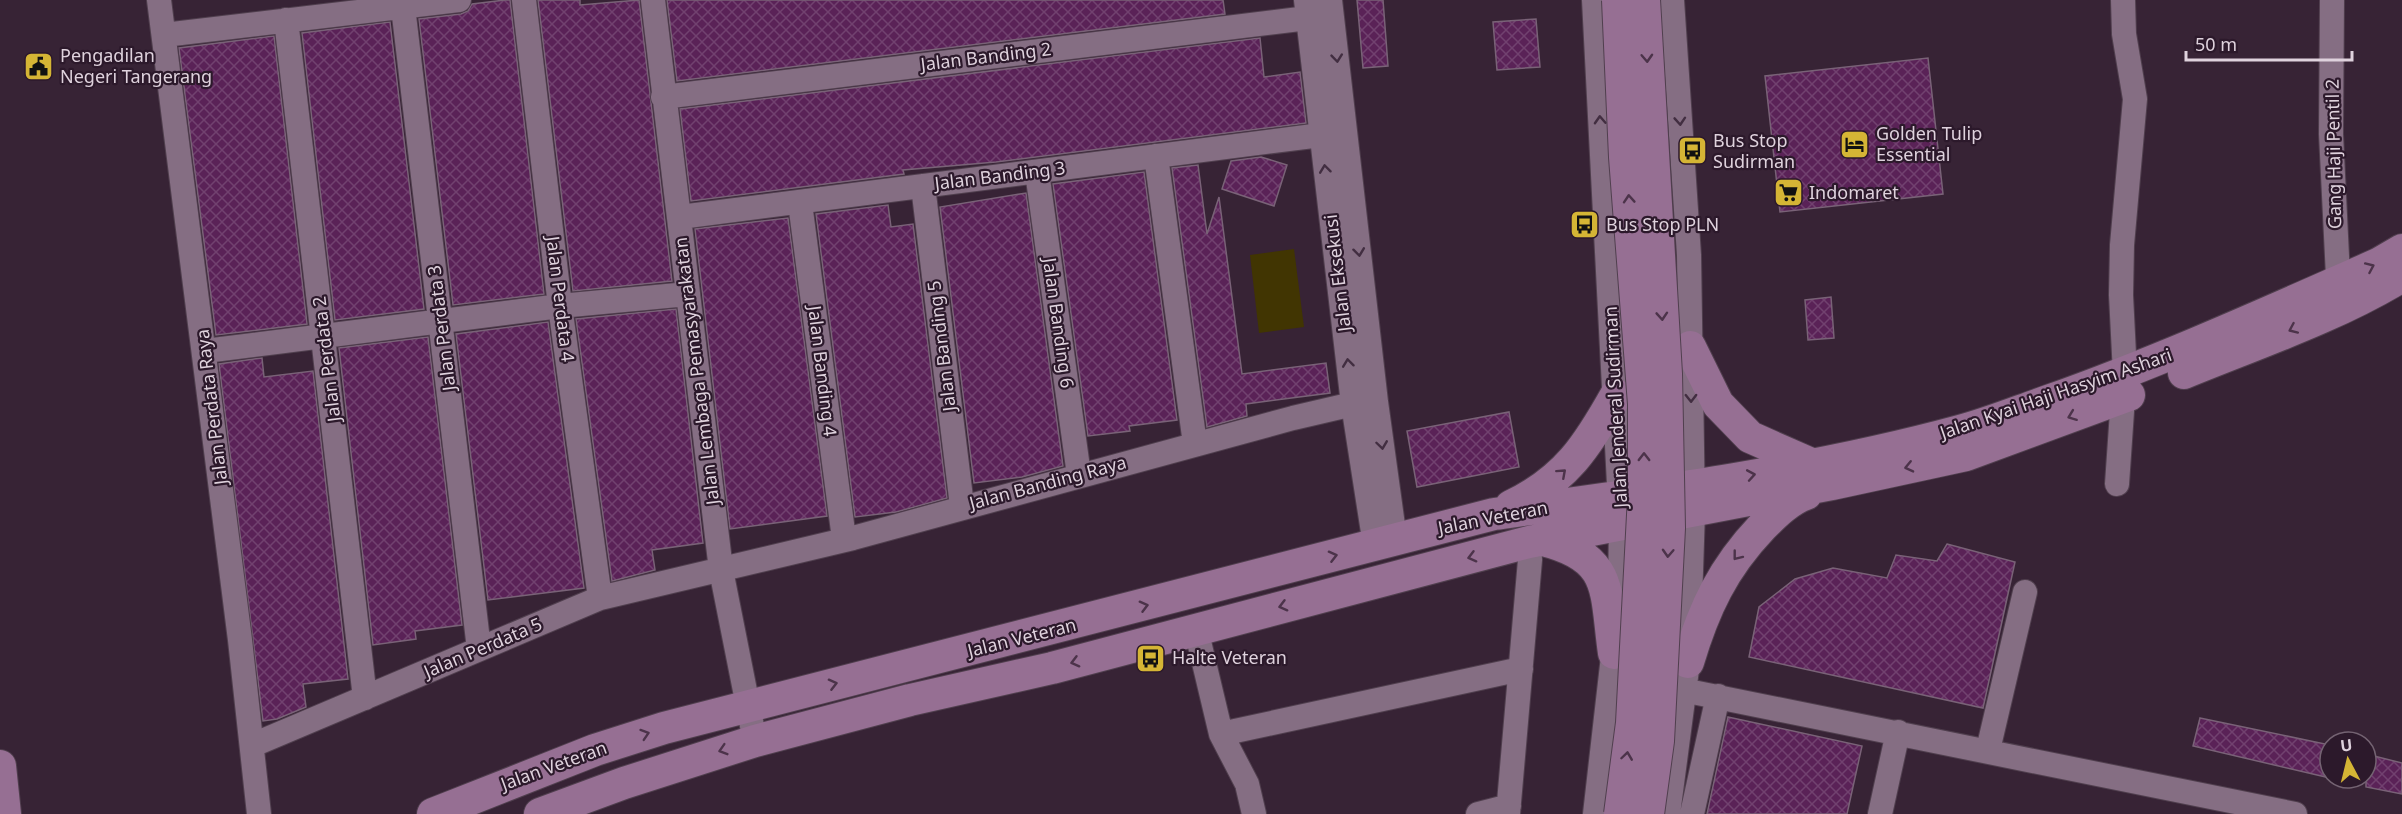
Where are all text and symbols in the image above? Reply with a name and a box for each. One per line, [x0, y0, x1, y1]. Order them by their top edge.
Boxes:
scale bar [2186, 24, 2352, 62]
text: 50 m [2195, 32, 2237, 56]
street label: Jalan Banding 2 [917, 36, 1053, 76]
place label: Pengadilan Negeri Tangerang [60, 43, 212, 88]
public building icon: Pengadilan Negeri Tangerang [23, 50, 55, 82]
one-way arrow [1330, 54, 1343, 63]
one-way arrow [1641, 54, 1654, 63]
street label: Gang Haji Pentil 2 [2320, 79, 2346, 229]
one-way arrow [1593, 115, 1606, 124]
one-way arrow [1674, 117, 1687, 126]
place label: Golden Tulip Essential [1876, 121, 1982, 166]
place label: Bus Stop Sudirman [1713, 128, 1795, 173]
hotel icon: Golden Tulip Essential [1839, 128, 1871, 160]
bus stop icon: Bus Stop Sudirman [1676, 135, 1708, 167]
street label: Jalan Banding 3 [931, 155, 1067, 195]
one-way arrow [1319, 165, 1332, 174]
supermarket icon: Indomaret [1772, 177, 1804, 209]
place label: Indomaret [1809, 180, 1899, 204]
one-way arrow [1622, 195, 1635, 204]
bus stop icon: Bus Stop PLN [1569, 209, 1601, 241]
place label: Bus Stop PLN [1606, 212, 1719, 236]
street label: Jalan Eksekusi [1318, 213, 1356, 335]
street label: Jalan Perdata 4 [541, 233, 581, 363]
street label: Jalan Lembaga Pemasyarakatan [668, 236, 725, 508]
one-way arrow [1352, 247, 1365, 256]
street label: Jalan Banding 6 [1038, 254, 1080, 390]
one-way arrow [2364, 263, 2375, 275]
street label: Jalan Perdata 3 [421, 264, 461, 394]
street label: Jalan Banding 5 [921, 279, 961, 415]
street label: Jalan Perdata 2 [306, 295, 346, 425]
street label: Jalan Banding 4 [803, 302, 843, 438]
street label: Jalan Jenderal Sudirman [1598, 306, 1632, 510]
one-way arrow [1656, 312, 1669, 321]
one-way arrow [2288, 322, 2299, 334]
street label: Jalan Perdata Raya [190, 328, 233, 488]
street label: Jalan Kyai Haji Hasyim Ashari [1935, 342, 2175, 445]
one-way arrow [1343, 358, 1355, 367]
one-way arrow [1685, 393, 1698, 402]
one-way arrow [2068, 409, 2078, 422]
one-way arrow [1376, 441, 1388, 450]
street label: Jalan Banding Raya [965, 450, 1129, 515]
one-way arrow [1638, 452, 1650, 461]
one-way arrow [1904, 460, 1914, 473]
one-way arrow [1555, 469, 1565, 480]
one-way arrow [1746, 469, 1755, 481]
street label: Jalan Veteran [1434, 495, 1550, 540]
one-way arrow [1662, 548, 1675, 557]
one-way arrow [1467, 549, 1477, 562]
one-way arrow [1733, 549, 1744, 560]
one-way arrow [1328, 551, 1338, 564]
one-way arrow [1278, 598, 1288, 611]
one-way arrow [1138, 601, 1149, 613]
street label: Jalan Perdata 5 [418, 611, 545, 684]
street label: Jalan Veteran [963, 612, 1079, 663]
bus stop icon: Halte Veteran [1135, 642, 1167, 674]
place label: Halte Veteran [1172, 645, 1287, 669]
one-way arrow [1070, 654, 1080, 667]
one-way arrow [828, 679, 838, 692]
one-way arrow [639, 729, 650, 742]
north arrow [2318, 730, 2378, 790]
text: U [2339, 733, 2354, 757]
street label: Jalan Veteran [495, 735, 610, 796]
one-way arrow [718, 743, 729, 756]
one-way arrow [1620, 751, 1633, 761]

